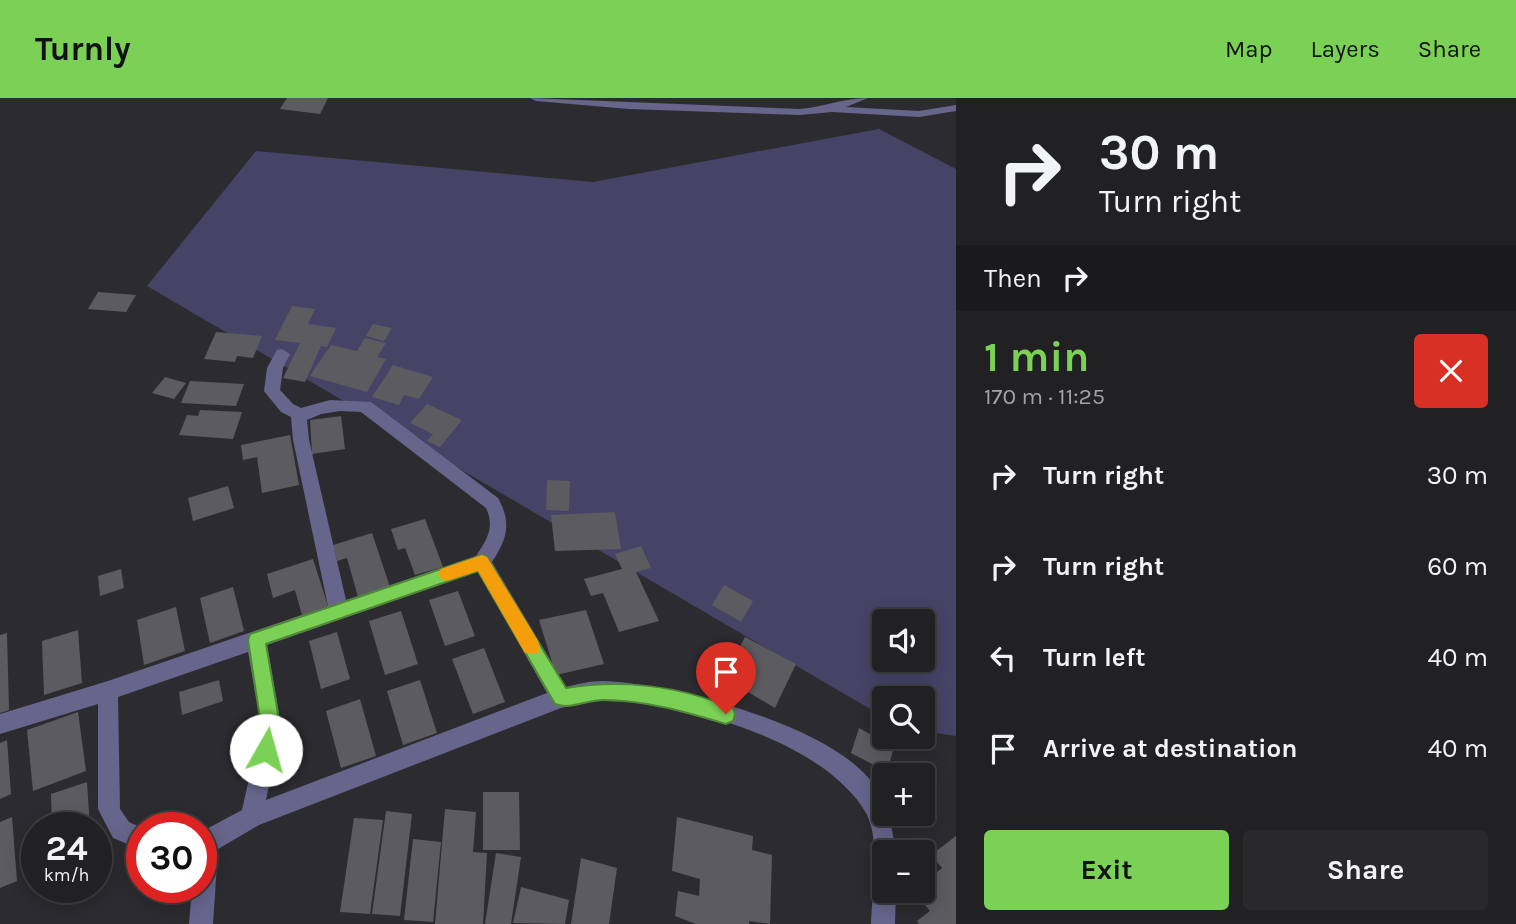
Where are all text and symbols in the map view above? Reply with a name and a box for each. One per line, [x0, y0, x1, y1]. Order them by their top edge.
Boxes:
text: Turnly [35, 30, 131, 68]
text: Map [1225, 35, 1273, 63]
text: Layers [1311, 35, 1380, 63]
text: Share [1418, 35, 1481, 63]
text: 30 m [1099, 124, 1219, 181]
icon: right [984, 126, 1075, 217]
text: Turn right [1099, 183, 1241, 220]
icon: right [1056, 259, 1094, 297]
text: Then [984, 263, 1042, 294]
text: 1 min [984, 332, 1089, 382]
button: close [1414, 334, 1488, 408]
text: 170 m · 11:25 [984, 383, 1105, 410]
icon: right [984, 457, 1022, 495]
text: Turn right [1043, 460, 1164, 491]
text: 30 m [1427, 460, 1488, 491]
icon: right [984, 548, 1022, 586]
text: Turn right [1043, 551, 1164, 582]
text: 60 m [1427, 551, 1488, 582]
map controls [872, 609, 935, 903]
button: sound [872, 609, 935, 672]
icon: left [984, 639, 1022, 677]
pin [696, 642, 756, 714]
text: Turn left [1043, 642, 1145, 673]
text: 40 m [1428, 642, 1488, 673]
icon: arrive [707, 653, 745, 691]
button: search [872, 686, 935, 749]
position arrow [229, 713, 303, 787]
icon: arrive [984, 730, 1022, 768]
text: Arrive at destination [1043, 733, 1297, 764]
text: 40 m [1428, 733, 1488, 764]
button: + [872, 763, 935, 826]
speed limit sign: 30 [126, 812, 217, 903]
text: 24 [46, 828, 88, 869]
button: Exit [984, 830, 1229, 910]
button: Share [1243, 830, 1488, 910]
button: − [872, 840, 935, 903]
text: km/h [44, 864, 89, 886]

